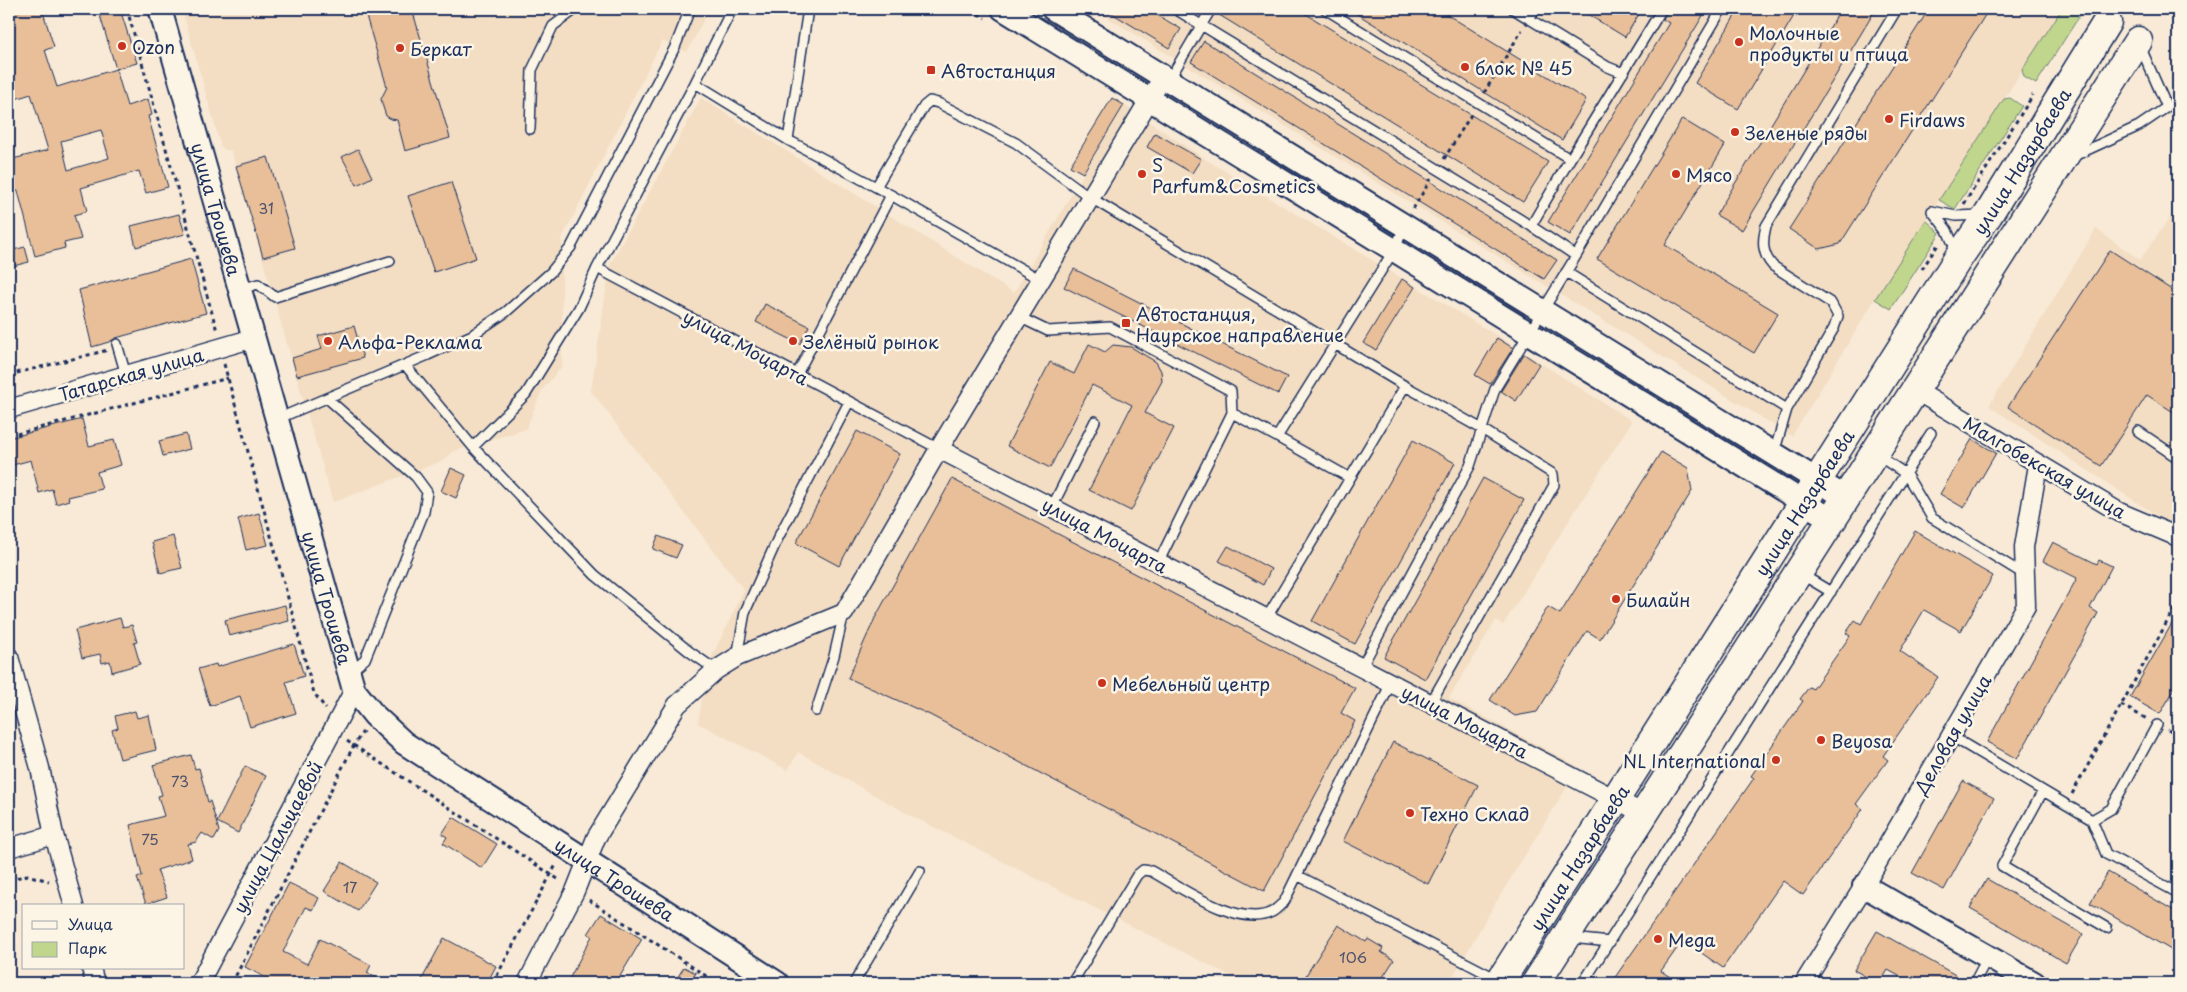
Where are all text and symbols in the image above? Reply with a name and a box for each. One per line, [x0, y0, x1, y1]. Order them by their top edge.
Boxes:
place label: Молочные продукты и птица [1749, 19, 1909, 67]
place label: Ozon [132, 33, 175, 60]
place label: Беркат [410, 35, 473, 62]
marker: Молочные продукты и птица [1733, 36, 1745, 48]
marker: Ozon [116, 40, 128, 52]
marker: Беркат [394, 42, 406, 54]
place label: блок № 45 [1475, 54, 1573, 81]
place label: Автостанция [941, 57, 1056, 84]
marker: блок № 45 [1459, 61, 1471, 73]
marker: Автостанция [925, 64, 937, 76]
street label: улица Назарбаева [1965, 82, 2077, 240]
place label: Firdaws [1899, 106, 1965, 133]
marker: Firdaws [1883, 113, 1895, 125]
place label: Зеленые ряды [1745, 119, 1868, 146]
marker: Зеленые ряды [1729, 126, 1741, 138]
street label: улица Трошева [185, 139, 249, 280]
place label: S Parfum&Cosmetics [1152, 151, 1316, 199]
place label: Мясо [1686, 161, 1732, 188]
marker: S Parfum&Cosmetics [1136, 168, 1148, 180]
marker: Мясо [1670, 168, 1682, 180]
house number: 31 [258, 196, 274, 219]
place label: Автостанция, Наурское направление [1136, 300, 1344, 348]
street label: улица Моцарта [678, 302, 814, 392]
marker: Автостанция, Наурское направление [1120, 317, 1132, 329]
place label: Альфа-Реклама [338, 328, 483, 355]
place label: Зелёный рынок [803, 328, 939, 355]
marker: Альфа-Реклама [322, 335, 334, 347]
marker: Зелёный рынок [787, 335, 799, 347]
street label: Татарская улица [55, 340, 207, 408]
street label: Малгобекская улица [1959, 409, 2132, 525]
street label: улица Назарбаева [1747, 423, 1860, 581]
street label: улица Моцарта [1037, 490, 1173, 580]
street label: улица Трошева [296, 528, 360, 668]
place label: Билайн [1626, 586, 1690, 613]
marker: Билайн [1610, 593, 1622, 605]
street label: Деловая улица [1906, 669, 1998, 800]
place label: Мебельный центр [1112, 670, 1270, 697]
marker: Мебельный центр [1096, 677, 1108, 689]
street label: улица Моцарта [1397, 677, 1533, 765]
place label: Beyosa [1831, 727, 1893, 754]
marker: Beyosa [1815, 734, 1827, 746]
place label: NL International [1623, 747, 1766, 774]
marker: NL International [1770, 754, 1782, 766]
street label: улица Цальцаевой [225, 756, 329, 918]
house number: 73 [171, 769, 189, 792]
street label: улица Назарбаева [1522, 778, 1636, 935]
place label: Техно Склад [1420, 800, 1529, 827]
marker: Техно Склад [1404, 807, 1416, 819]
house number: 75 [141, 827, 159, 850]
street label: улица Трошева [550, 830, 681, 928]
house number: 17 [343, 875, 357, 898]
legend [22, 904, 185, 970]
text: Улица [68, 912, 113, 935]
place label: Mega [1668, 926, 1716, 953]
marker: Mega [1652, 933, 1664, 945]
text: Парк [68, 936, 107, 959]
house number: 106 [1339, 945, 1367, 968]

